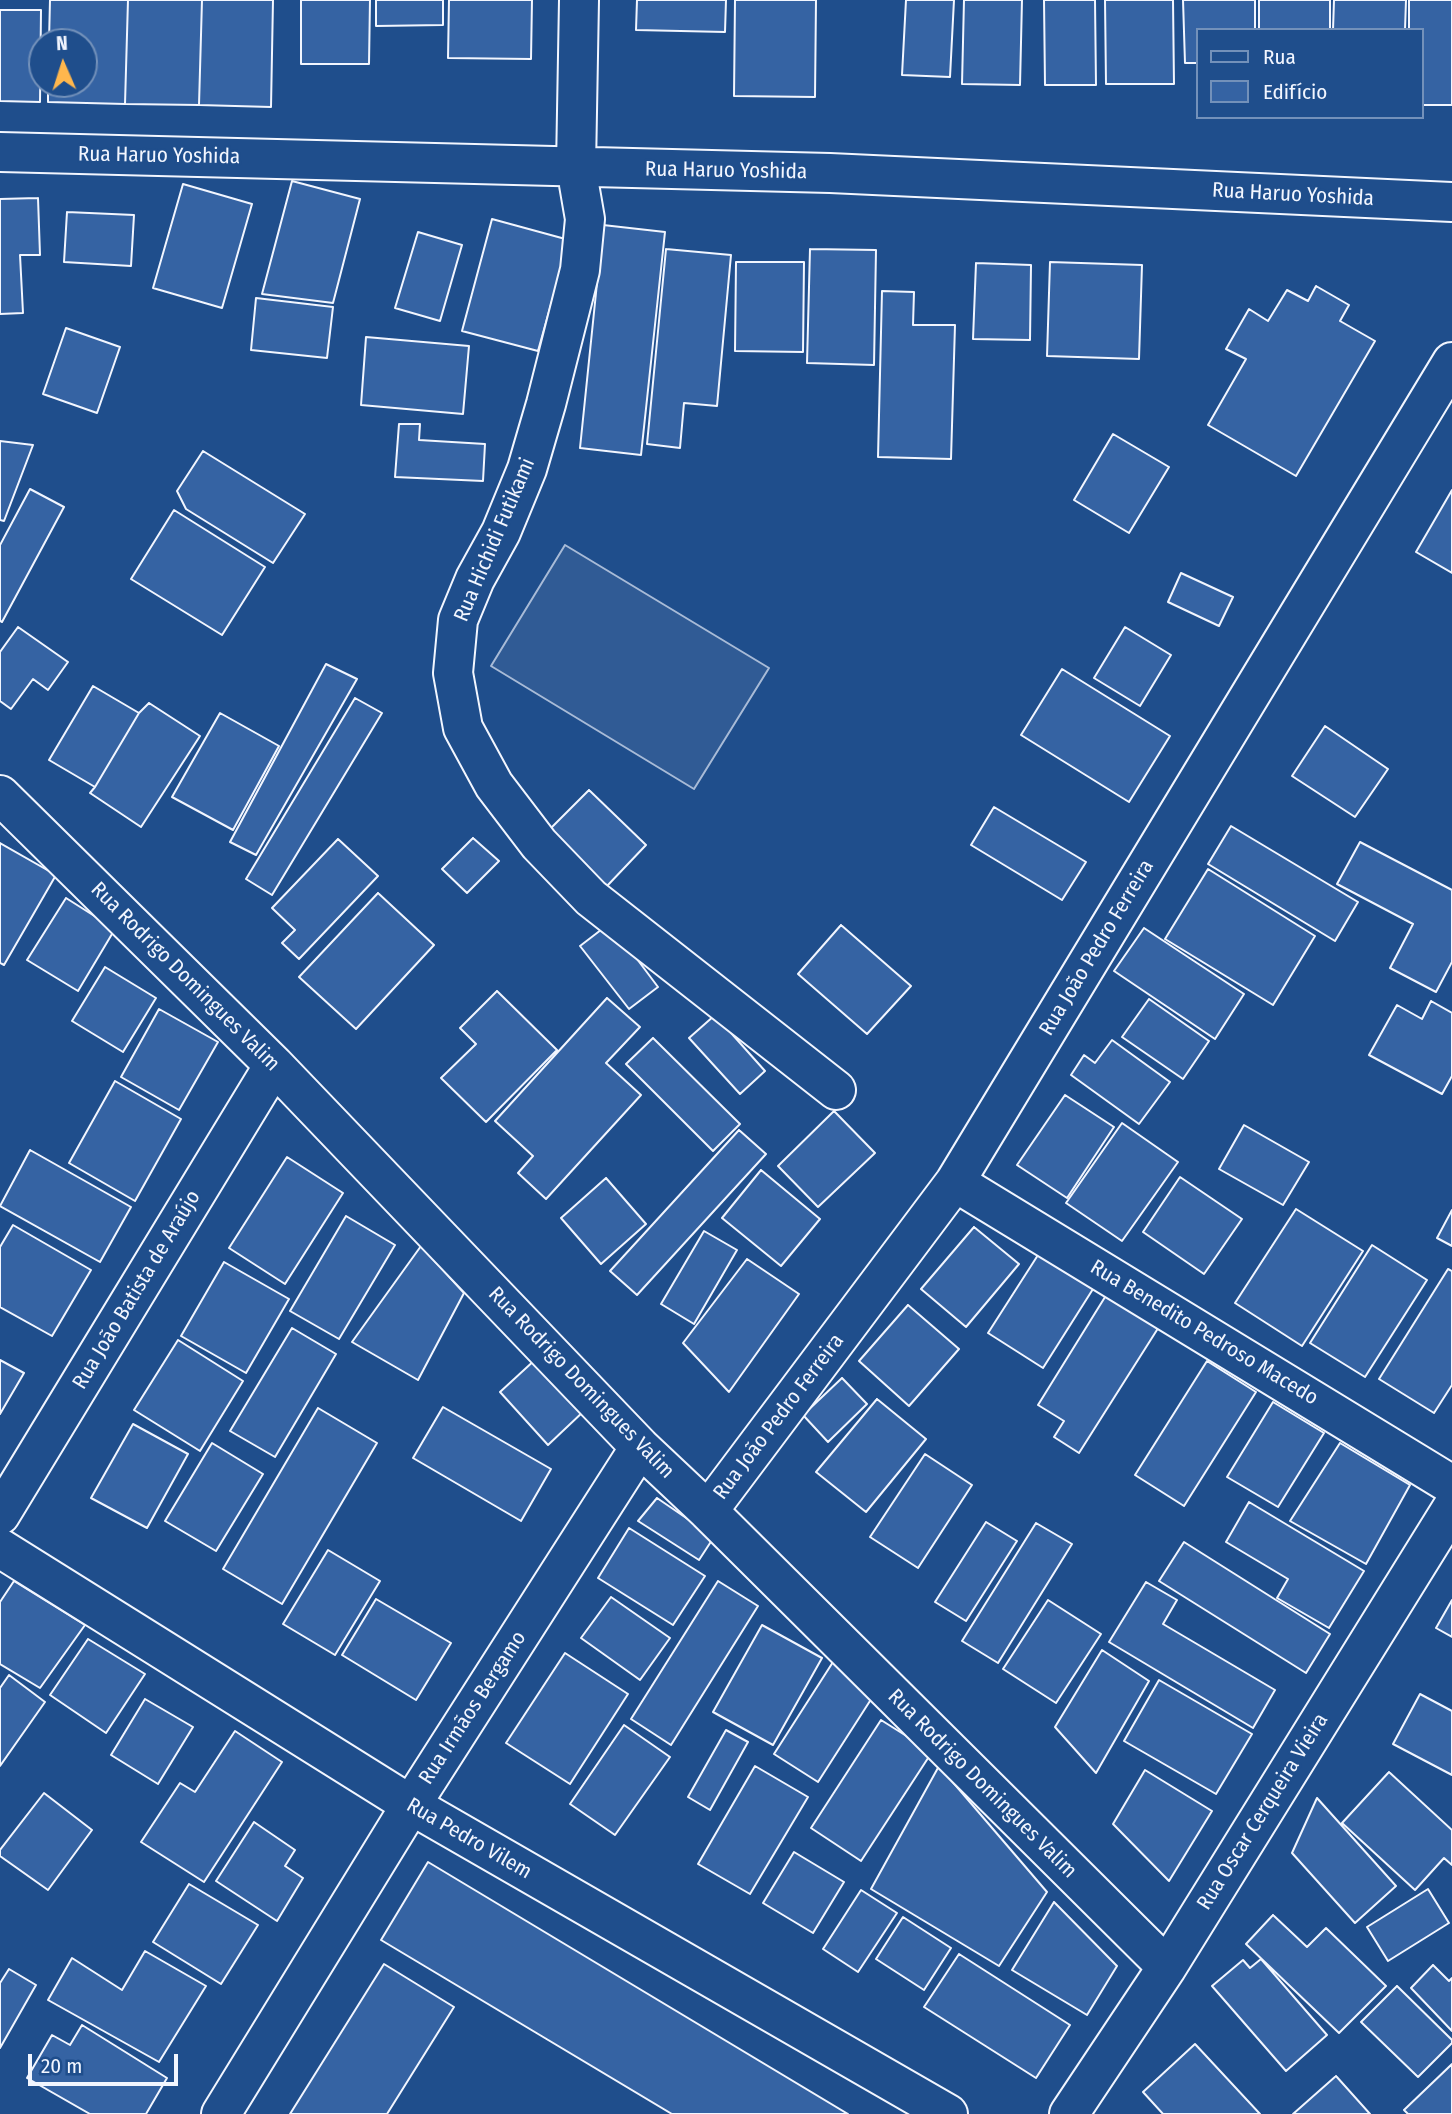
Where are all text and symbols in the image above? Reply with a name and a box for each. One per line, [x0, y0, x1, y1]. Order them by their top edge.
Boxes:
north arrow [28, 28, 98, 98]
legend [1196, 28, 1424, 119]
text: N [56, 32, 68, 55]
text: Rua [1263, 44, 1296, 70]
text: Edifício [1263, 79, 1327, 105]
street label: Rua Haruo Yoshida [78, 142, 240, 170]
street label: Rua Haruo Yoshida [645, 157, 807, 185]
street label: Rua Haruo Yoshida [1211, 178, 1375, 212]
street label: Rua Hichidi Futikami [449, 454, 541, 626]
street label: Rua João Pedro Ferreira [1035, 855, 1159, 1041]
street label: Rua Rodrigo Domingues Valim [85, 877, 285, 1077]
street label: Rua João Batista de Araújo [68, 1186, 206, 1394]
street label: Rua Benedito Pedroso Macedo [1086, 1255, 1322, 1411]
street label: Rua Rodrigo Domingues Valim [483, 1282, 679, 1484]
street label: Rua João Pedro Ferreira [709, 1329, 849, 1505]
street label: Rua Irmãos Bergamo [414, 1627, 532, 1789]
street label: Rua Rodrigo Domingues Valim [882, 1684, 1082, 1884]
street label: Rua Oscar Cerqueira Vieira [1192, 1709, 1334, 1915]
street label: Rua Pedro Vilem [402, 1793, 536, 1885]
scale bar [32, 2040, 182, 2084]
text: 20 m [41, 2053, 82, 2079]

